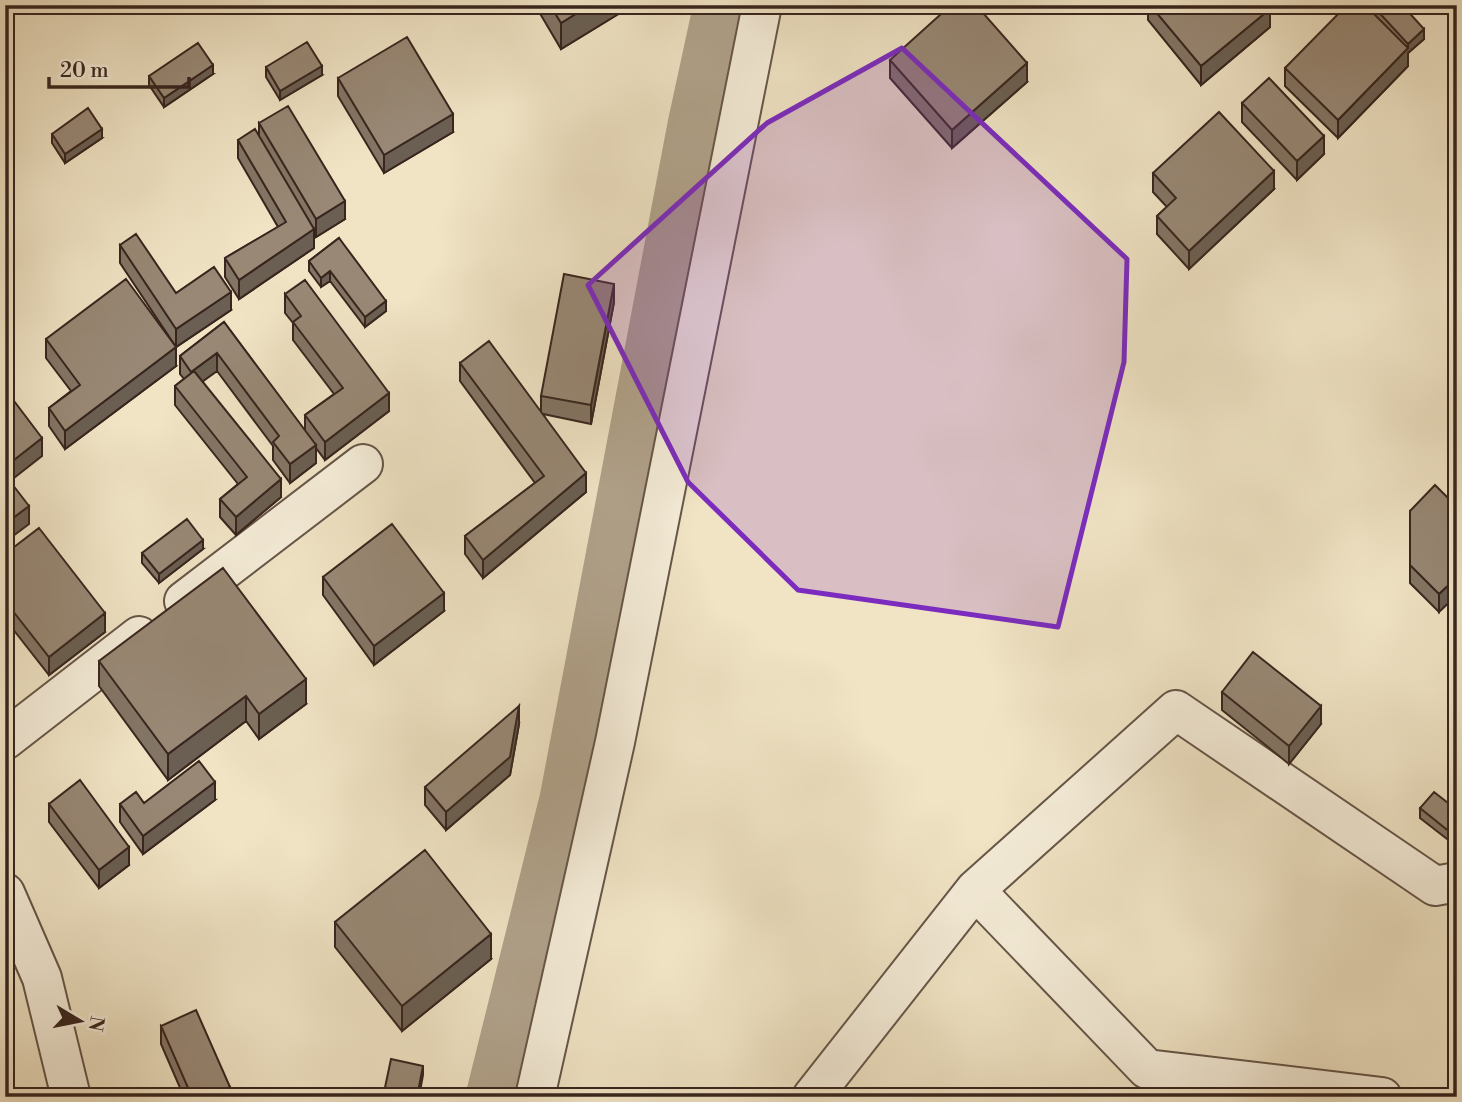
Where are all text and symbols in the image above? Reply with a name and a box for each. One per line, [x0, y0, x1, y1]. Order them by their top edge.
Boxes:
scale bar [49, 46, 189, 90]
text: 20 m [60, 58, 109, 84]
north arrow [46, 986, 116, 1056]
text: N [83, 1014, 109, 1033]

